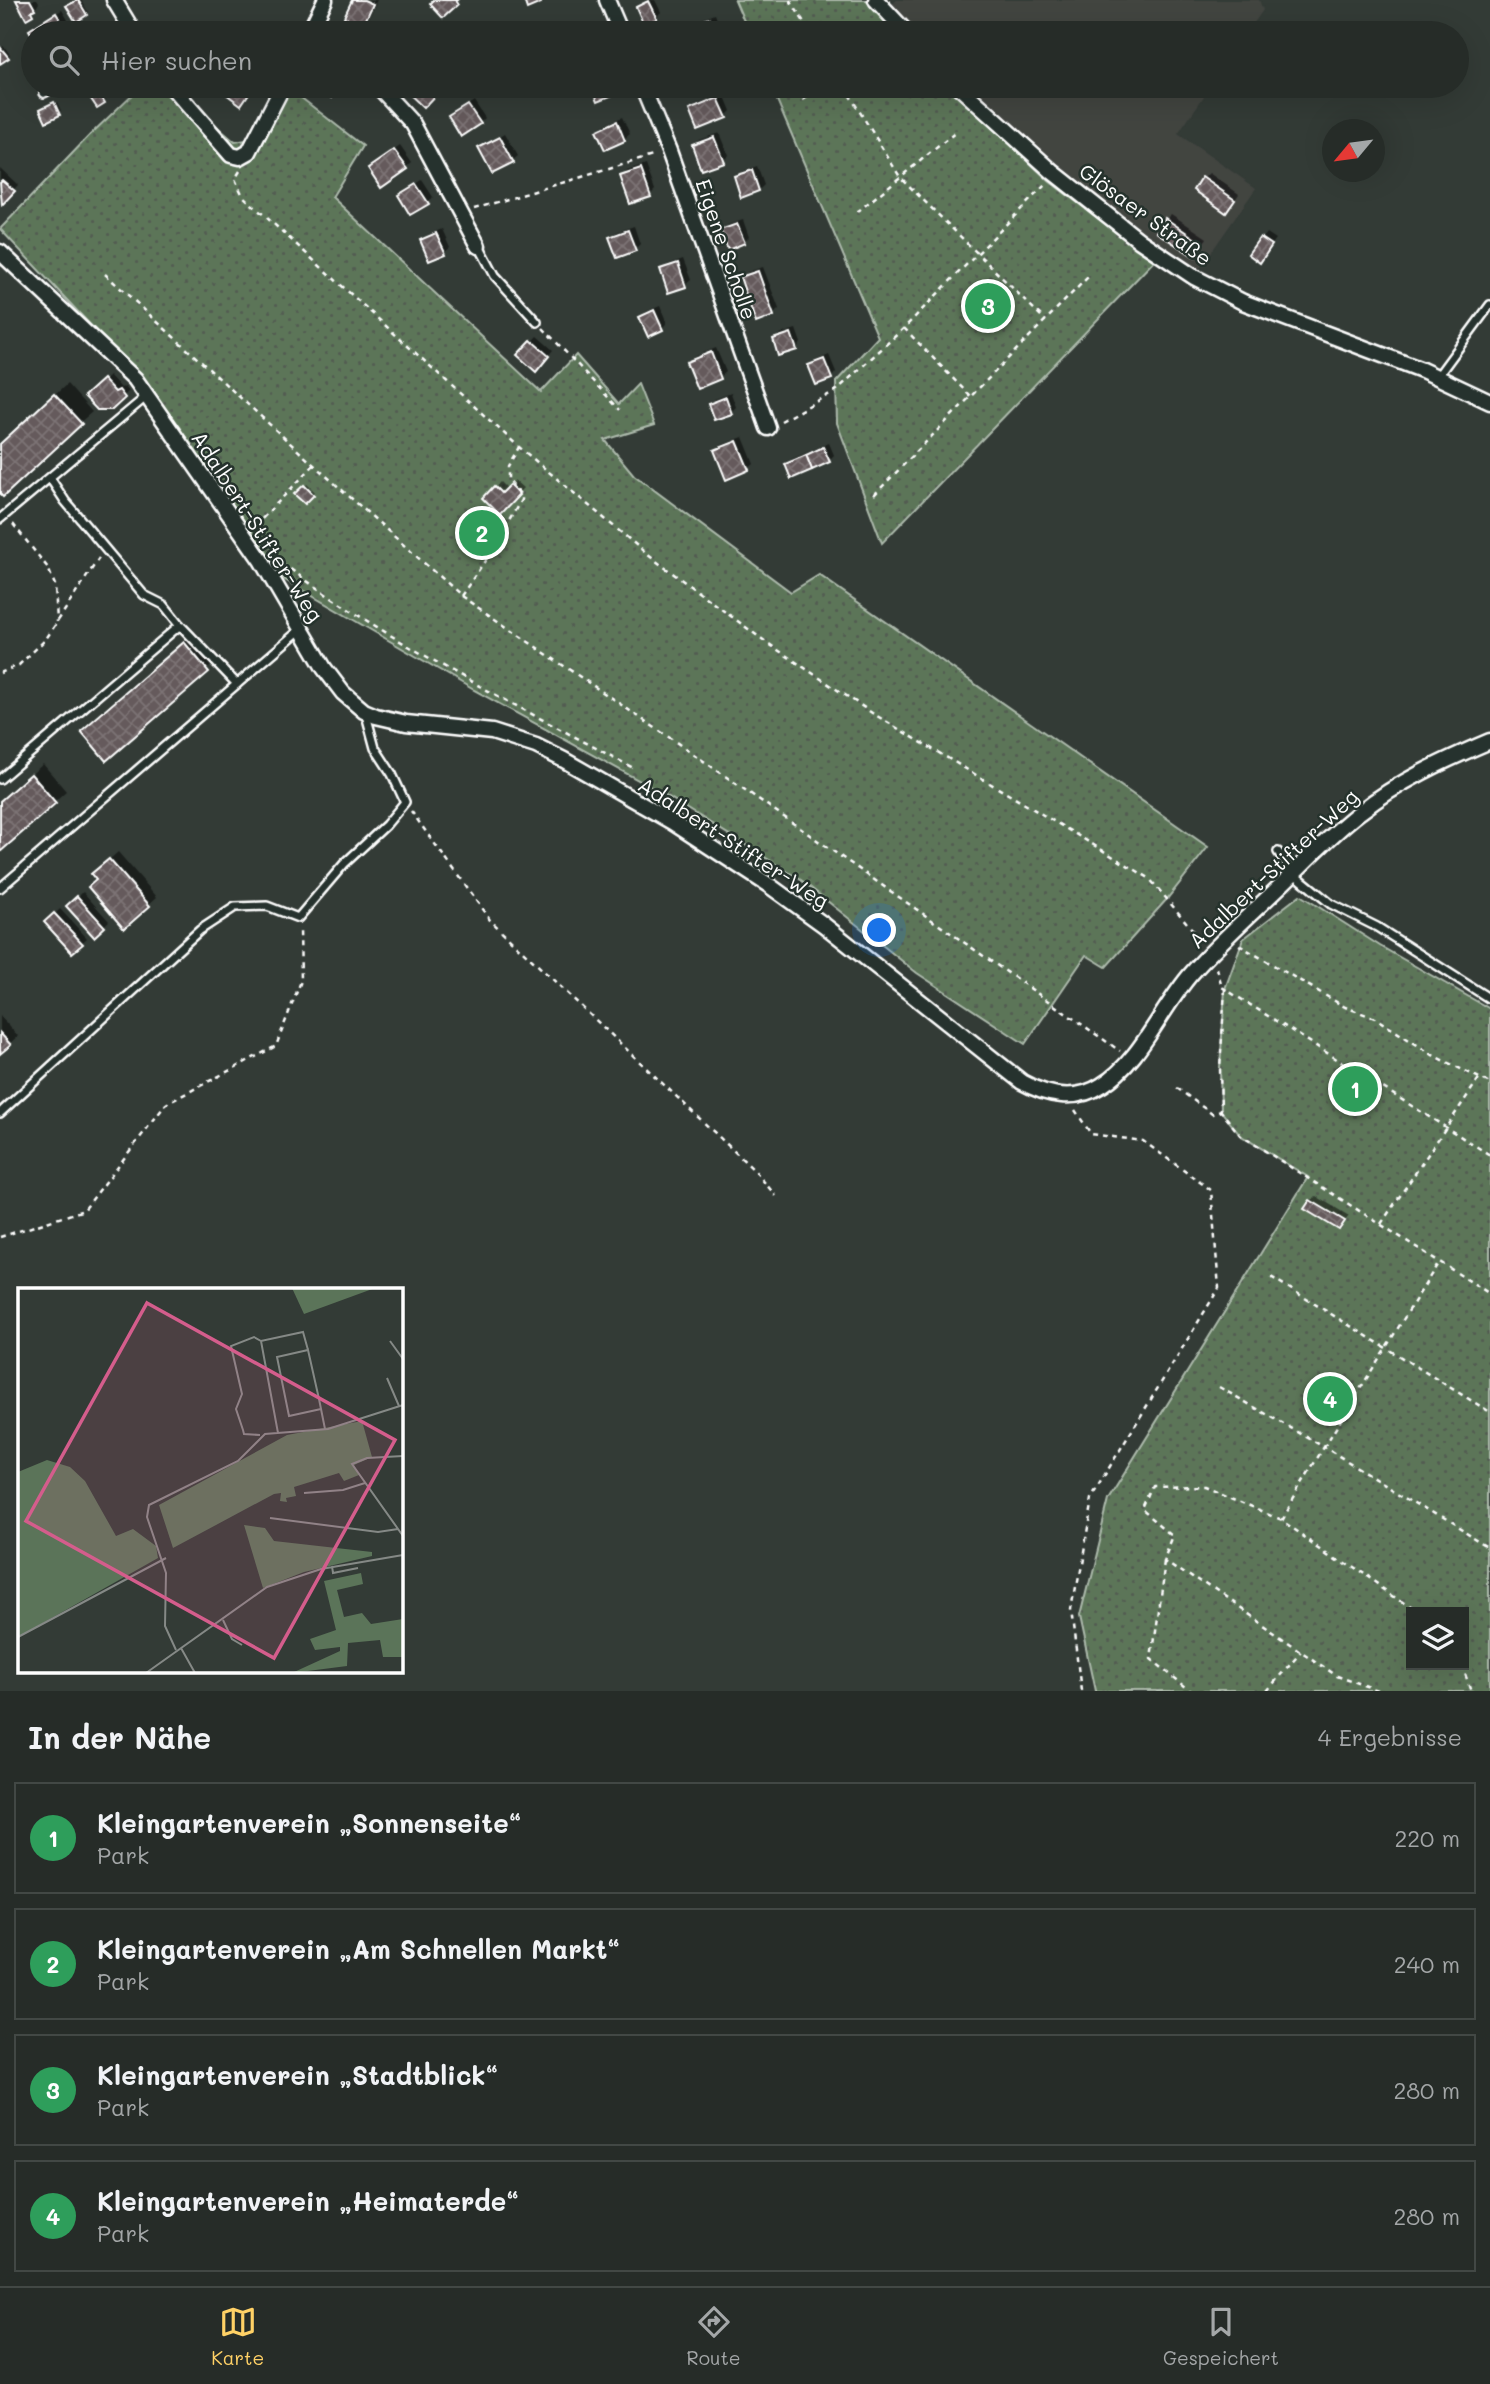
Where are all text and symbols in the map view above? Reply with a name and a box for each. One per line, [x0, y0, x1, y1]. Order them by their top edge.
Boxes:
search box [21, 21, 1469, 98]
icon: search [45, 41, 83, 79]
text: Hier suchen [101, 43, 252, 77]
north arrow [1322, 119, 1385, 182]
street label: Glösaer Straße [1074, 157, 1218, 271]
street label: Eigene Scholle [690, 175, 764, 323]
pin: 3 [965, 280, 1011, 332]
street label: Adalbert-Stifter-Weg [186, 425, 330, 627]
pin: 2 [459, 507, 505, 559]
street label: Adalbert-Stifter-Weg [633, 770, 835, 914]
street label: Adalbert-Stifter-Weg [1183, 782, 1363, 954]
your location [862, 913, 896, 947]
pin: 1 [1332, 1063, 1378, 1115]
inset map [18, 1288, 402, 1674]
pin: 4 [1307, 1373, 1353, 1425]
map controls [1406, 1607, 1469, 1670]
button: layers [1406, 1607, 1469, 1670]
text: In der Nähe [28, 1717, 211, 1757]
text: 4 Ergebnisse [1318, 1722, 1462, 1752]
text: Kleingartenverein „Sonnenseite“ [97, 1806, 521, 1840]
text: 1 [48, 1823, 58, 1853]
text: 220 m [1394, 1823, 1460, 1853]
text: Park [97, 1840, 149, 1870]
text: Kleingartenverein „Am Schnellen Markt“ [97, 1932, 620, 1966]
text: 2 [47, 1949, 59, 1979]
text: 240 m [1394, 1949, 1460, 1979]
text: Park [97, 1966, 149, 1996]
text: Kleingartenverein „Stadtblick“ [97, 2058, 498, 2092]
text: 3 [46, 2075, 60, 2105]
text: 280 m [1393, 2075, 1460, 2105]
text: Park [97, 2092, 149, 2122]
text: Kleingartenverein „Heimaterde“ [97, 2184, 519, 2218]
text: 4 [46, 2201, 60, 2231]
text: 280 m [1393, 2201, 1460, 2231]
text: Park [97, 2218, 149, 2248]
tab: Karte [211, 2303, 264, 2370]
tab: Route [687, 2303, 741, 2370]
tab: Gespeichert [1163, 2303, 1279, 2370]

